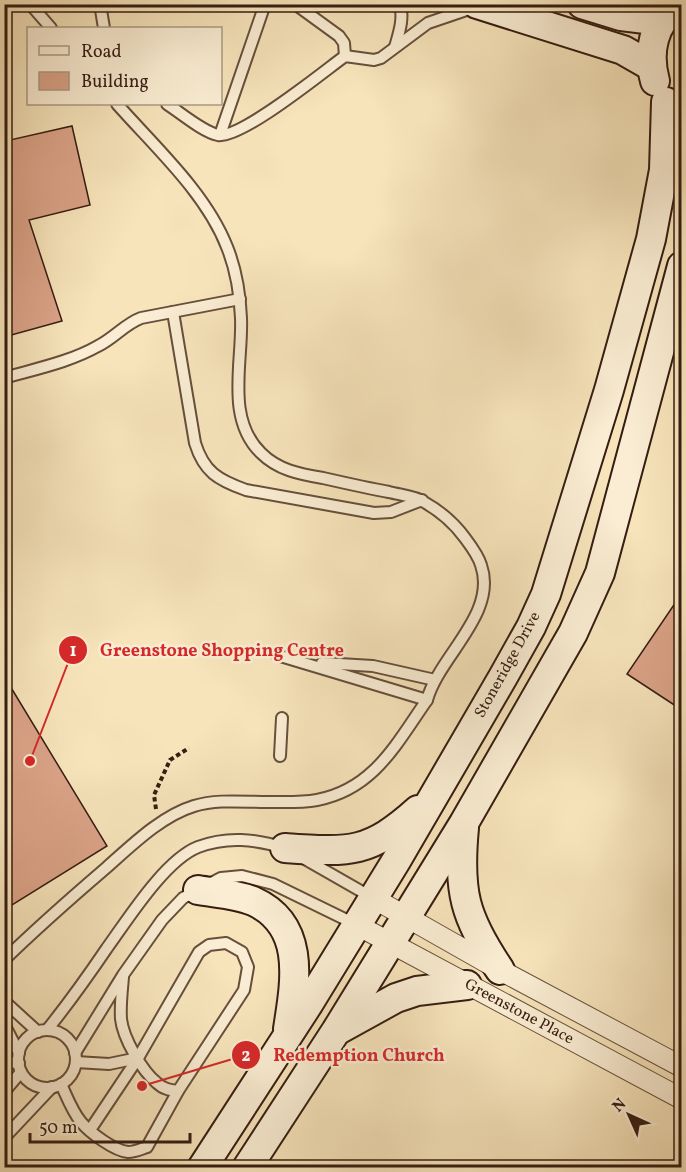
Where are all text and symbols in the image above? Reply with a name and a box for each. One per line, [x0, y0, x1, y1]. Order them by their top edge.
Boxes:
legend [27, 27, 222, 105]
text: Road [81, 40, 122, 65]
text: Building [81, 70, 149, 95]
street label: Stoneridge Drive [470, 608, 546, 722]
callout: Greenstone Shopping Centre [58, 632, 356, 668]
text: 1 [69, 639, 77, 664]
text: Greenstone Shopping Centre [100, 639, 344, 664]
street label: Greenstone Place [460, 974, 578, 1050]
callout: Redemption Church [231, 1037, 457, 1073]
text: 2 [241, 1044, 251, 1069]
text: Redemption Church [273, 1044, 445, 1069]
north arrow [599, 1085, 659, 1145]
text: N [608, 1094, 632, 1118]
scale bar [30, 1106, 190, 1144]
text: 50 m [39, 1116, 78, 1141]

